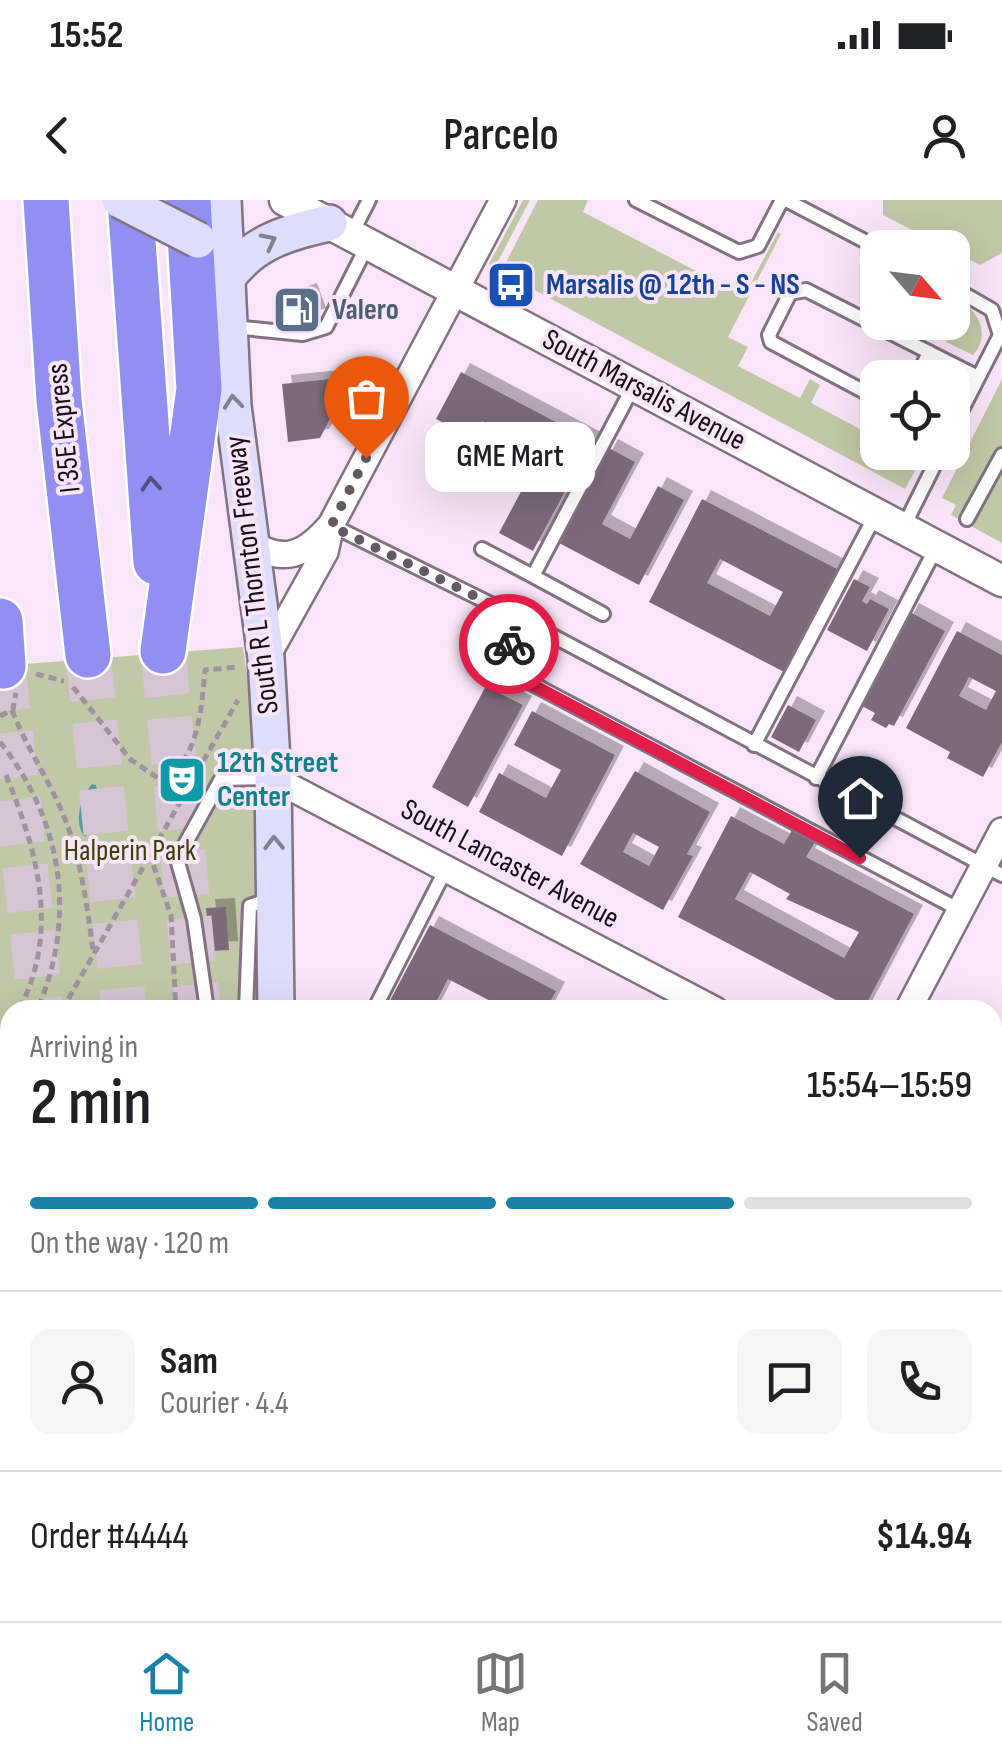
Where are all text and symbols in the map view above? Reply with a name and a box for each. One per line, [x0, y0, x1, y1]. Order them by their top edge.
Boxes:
text: 15:52 [50, 13, 123, 58]
icon: back [30, 108, 85, 163]
text: Parcelo [443, 108, 559, 163]
icon: person [917, 108, 972, 163]
north arrow [860, 230, 970, 340]
map controls [860, 230, 970, 470]
one-way arrow [259, 234, 277, 253]
bus stop icon: Marsalis @ 12th - S - NS [485, 259, 537, 311]
place label: Marsalis @ 12th - S - NS [546, 267, 800, 303]
fuel station icon: Valero [271, 284, 323, 336]
place label: Valero [332, 292, 399, 328]
street label: South Marsalis Avenue [536, 321, 752, 459]
pin [324, 356, 409, 459]
button: locate [860, 360, 970, 470]
street label: I 35E Express [39, 361, 89, 495]
icon: bag [339, 371, 394, 426]
one-way arrow [223, 394, 244, 410]
callout: GME Mart [426, 423, 596, 493]
street label: South R L Thornton Freeway [217, 434, 287, 716]
text: GME Mart [456, 437, 564, 476]
one-way arrow [140, 476, 162, 492]
courier [459, 594, 559, 694]
icon: bike [482, 617, 537, 672]
place label: 12th Street Center [217, 745, 338, 815]
theatre icon: 12th Street Center [156, 754, 208, 806]
pin [818, 756, 903, 859]
icon: home [833, 771, 888, 826]
street label: South Lancaster Avenue [395, 791, 625, 937]
park label: Halperin Park [64, 833, 197, 869]
one-way arrow [263, 834, 285, 850]
text: Arriving in [30, 1028, 138, 1067]
text: 15:54–15:59 [807, 1063, 972, 1108]
text: 2 min [30, 1065, 152, 1143]
text: On the way · 120 m [30, 1224, 229, 1263]
button: person [30, 1329, 135, 1434]
button: chat [737, 1329, 842, 1434]
button: phone [867, 1329, 972, 1434]
text: Sam [160, 1339, 218, 1384]
text: Courier · 4.4 [160, 1384, 288, 1423]
text: Order #4444 [30, 1514, 188, 1559]
text: $14.94 [876, 1514, 972, 1559]
tab: Home [139, 1646, 194, 1739]
tab: Map [473, 1646, 528, 1739]
tab: Saved [807, 1646, 863, 1739]

